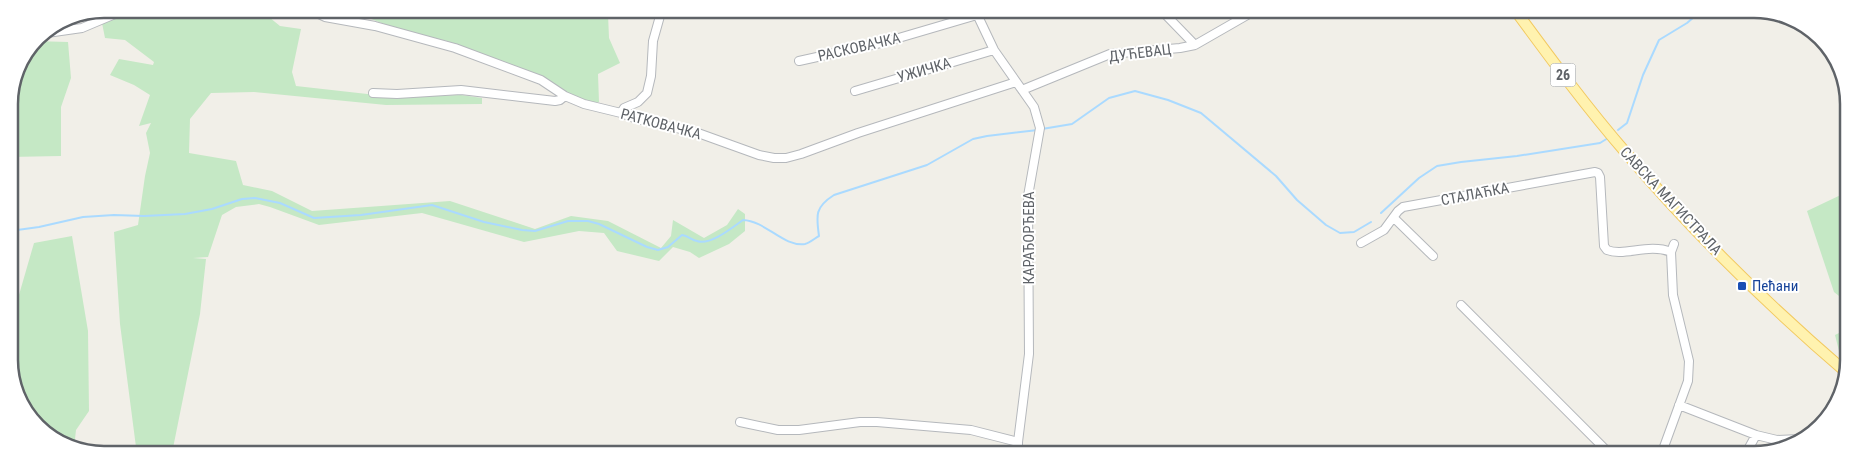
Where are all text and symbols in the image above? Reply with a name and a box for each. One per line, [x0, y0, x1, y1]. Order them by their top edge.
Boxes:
street label: РАСКОВАЧКА [816, 29, 902, 65]
street label: ДУЋЕВАЦ [1108, 40, 1173, 66]
street label: УЖИЧКА [895, 54, 953, 86]
road number: 26 [1550, 64, 1576, 86]
street label: РАТКОВАЧКА [619, 105, 704, 143]
street label: САВСКА МАГИСТРАЛА [1616, 143, 1726, 259]
street label: СТАЛАЋКА [1439, 179, 1511, 209]
street label: КАРАЂОРЂЕВА [1020, 191, 1038, 285]
place label: Пећани [1752, 277, 1798, 295]
marker: Пећани [1736, 280, 1748, 292]

